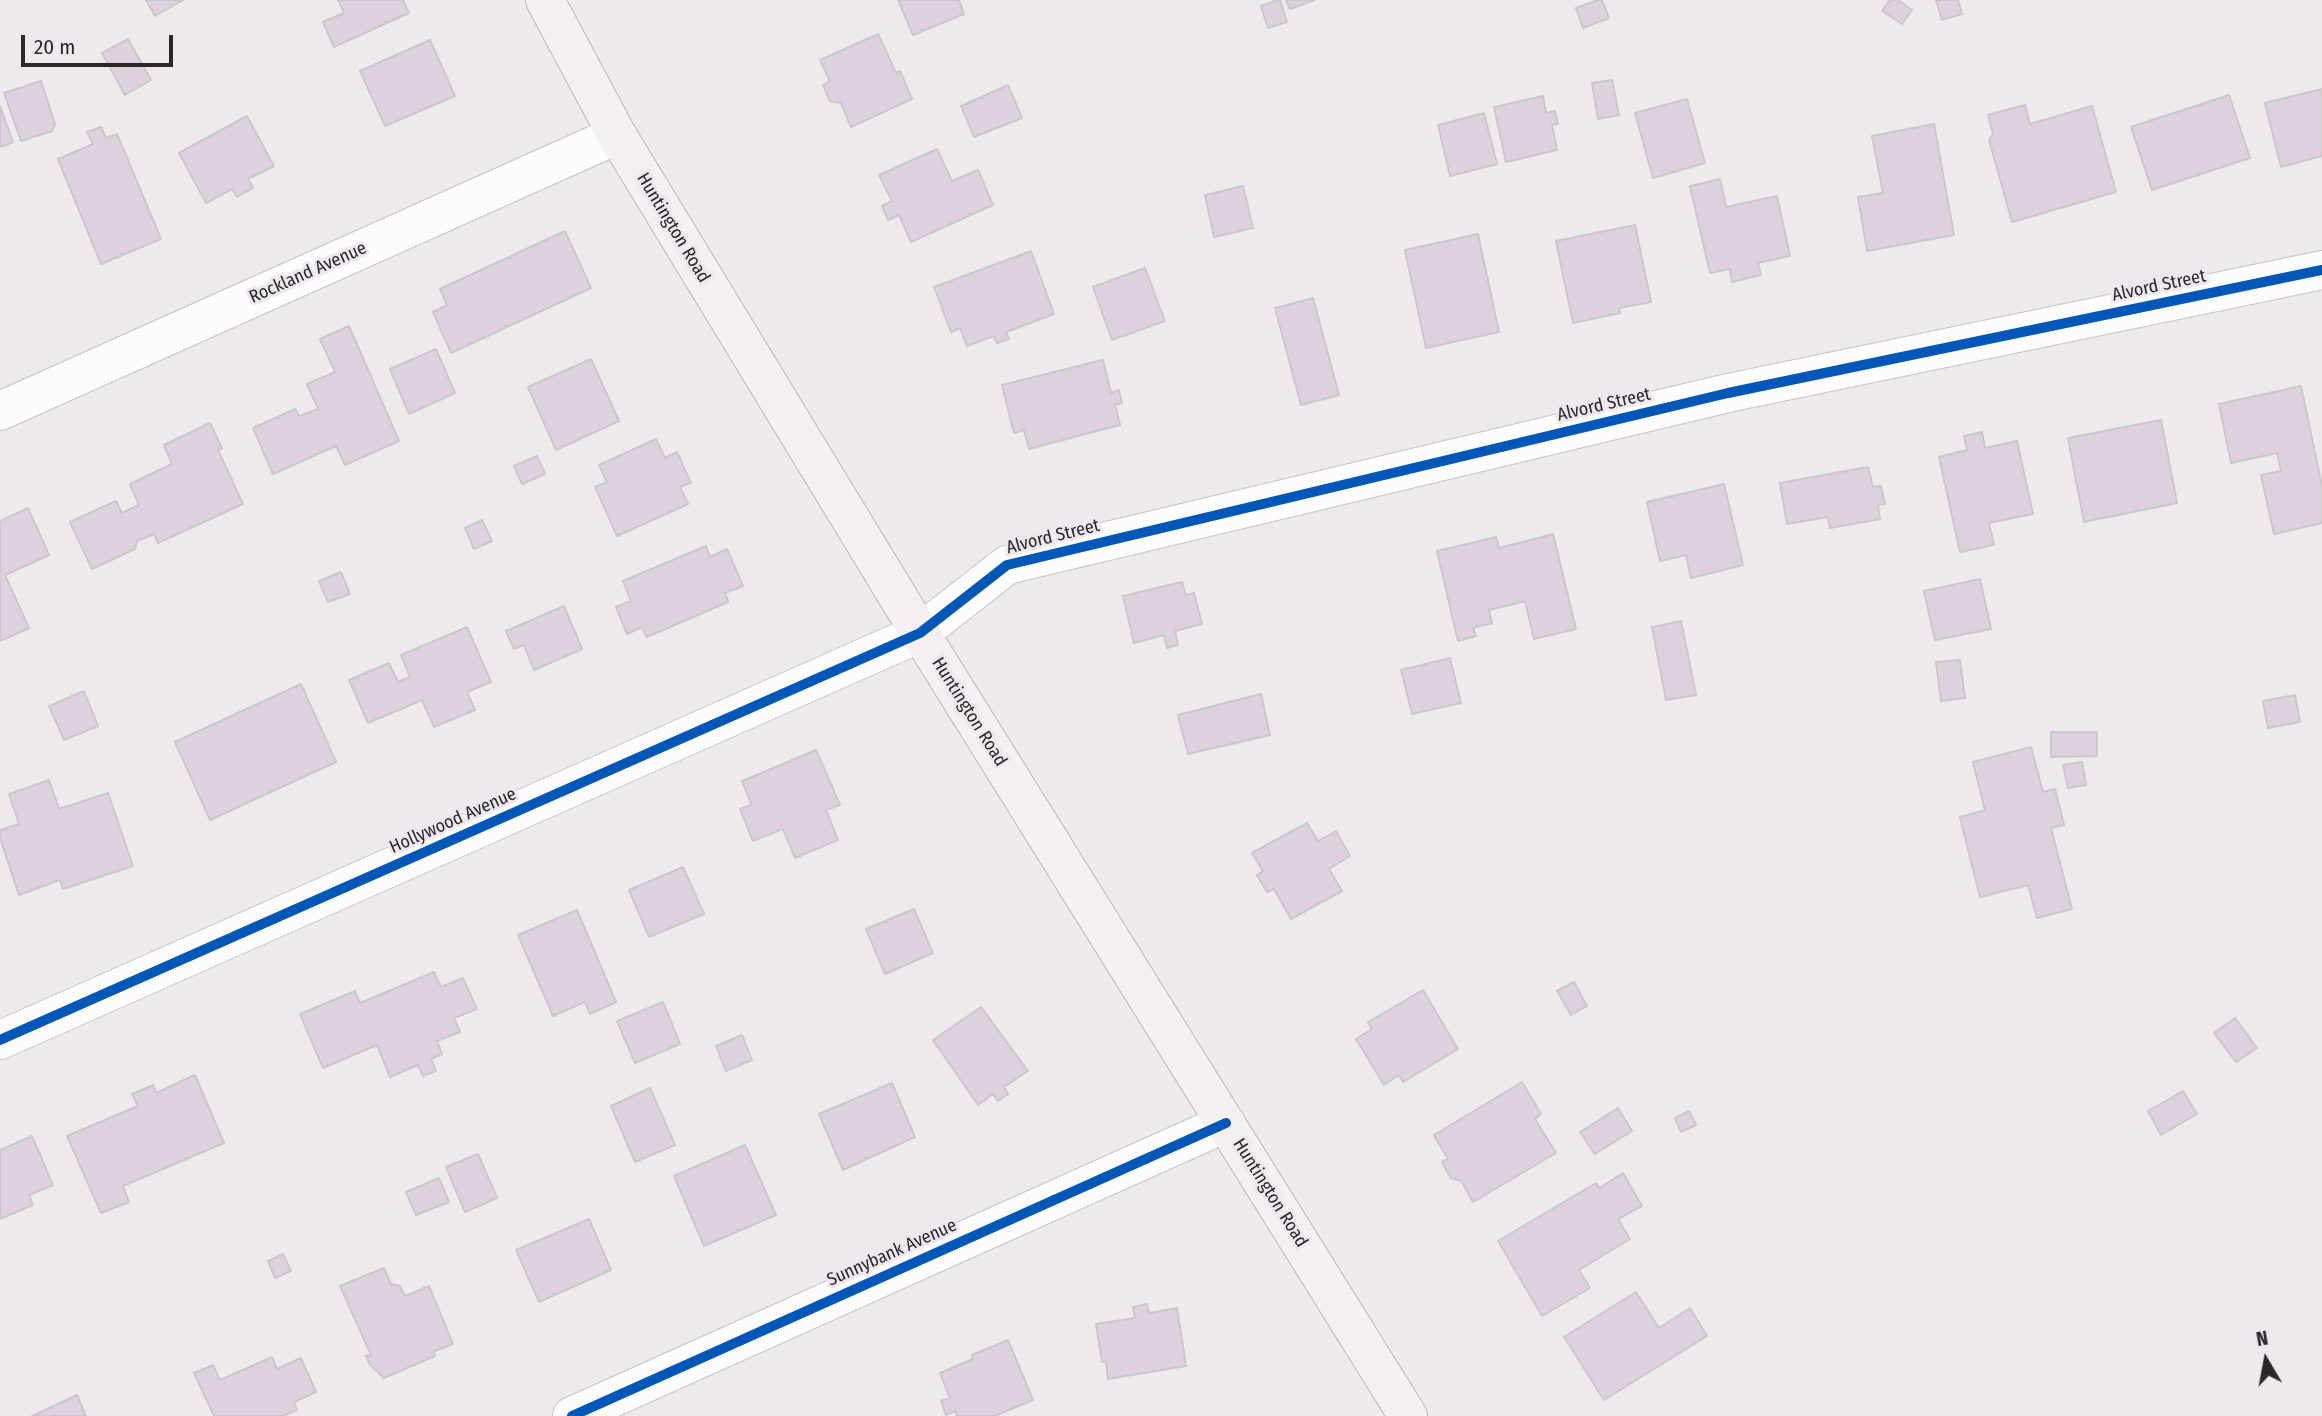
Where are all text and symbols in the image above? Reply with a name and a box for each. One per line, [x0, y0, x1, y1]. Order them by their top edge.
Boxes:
scale bar [24, 21, 177, 65]
text: 20 m [34, 34, 75, 60]
street label: Huntington Road [632, 169, 714, 287]
street label: Rockland Avenue [246, 238, 370, 308]
street label: Alvord Street [2110, 266, 2208, 306]
street label: Alvord Street [1555, 384, 1653, 426]
street label: Alvord Street [1004, 515, 1102, 559]
street label: Huntington Road [927, 654, 1011, 770]
street label: Hollywood Avenue [386, 783, 520, 859]
street label: Huntington Road [1228, 1135, 1312, 1251]
street label: Sunnybank Avenue [824, 1215, 960, 1291]
north arrow [2231, 1325, 2301, 1395]
text: N [2255, 1327, 2270, 1351]

